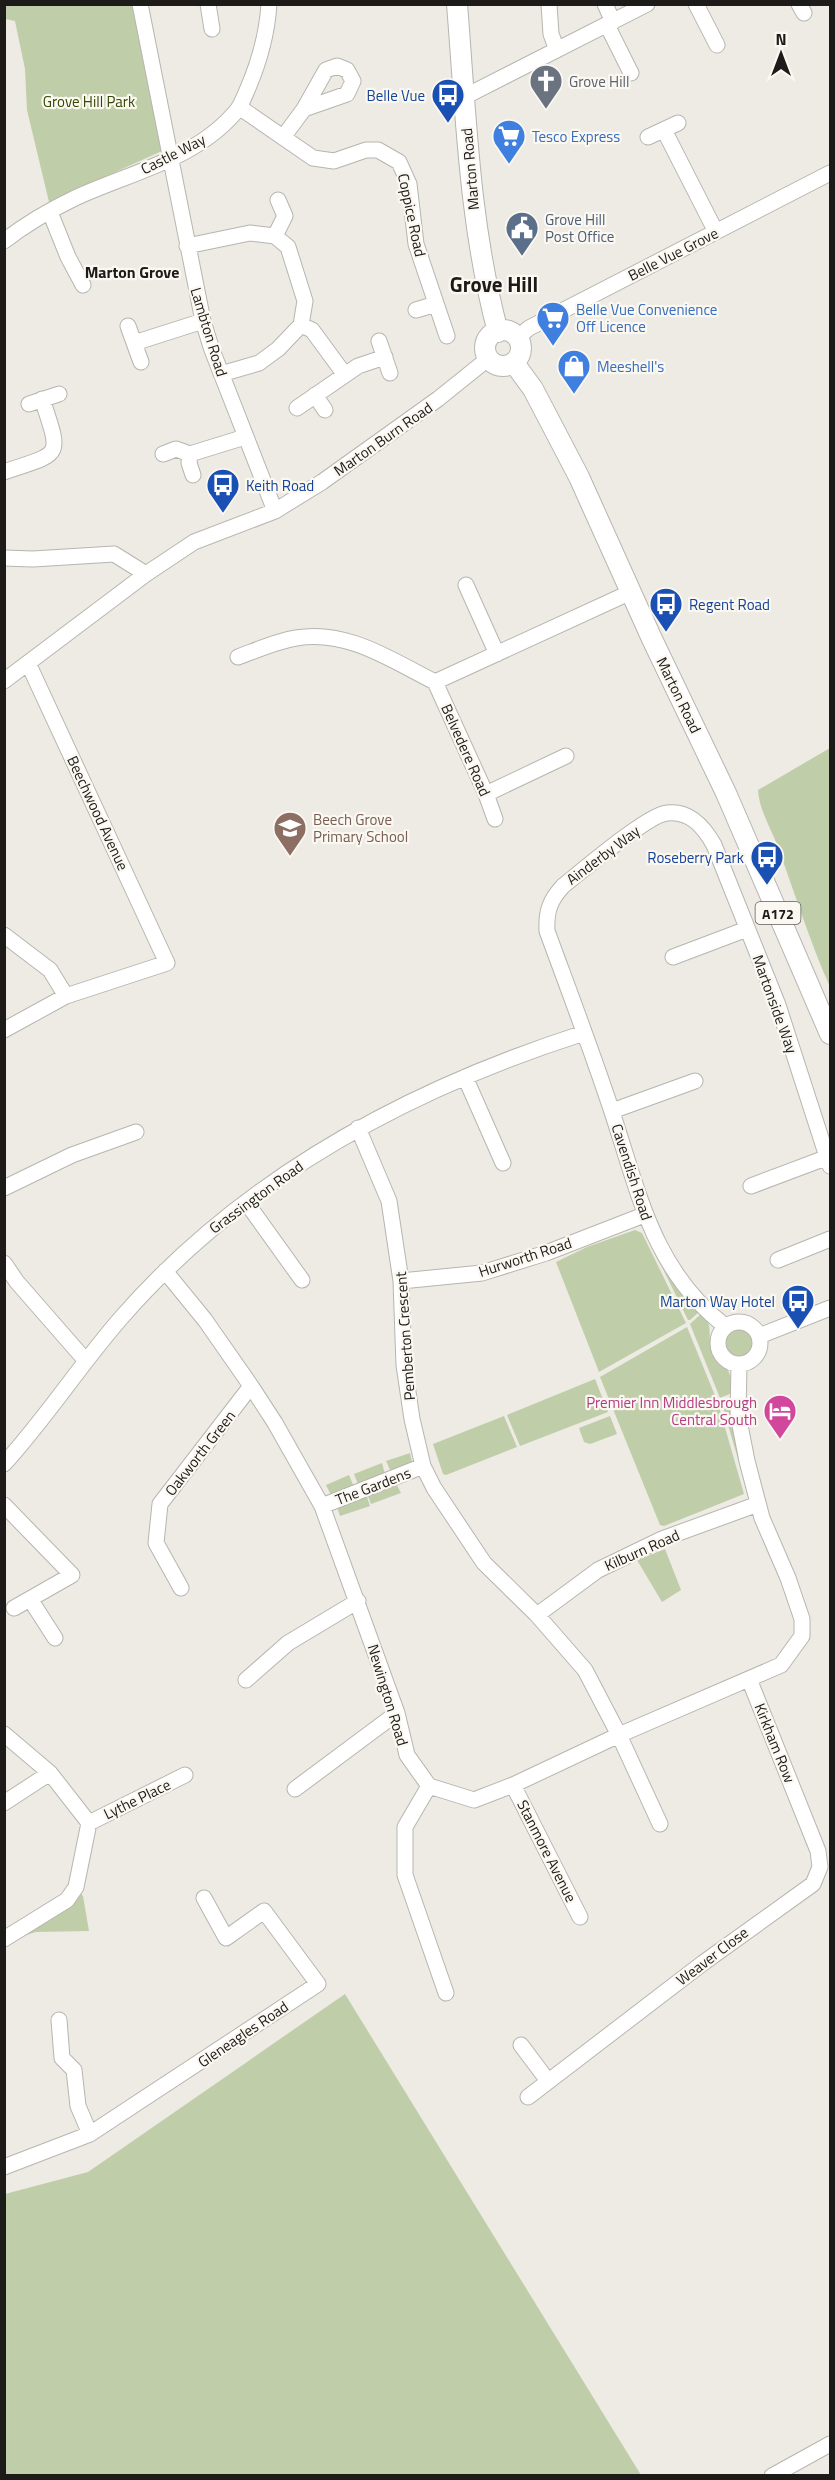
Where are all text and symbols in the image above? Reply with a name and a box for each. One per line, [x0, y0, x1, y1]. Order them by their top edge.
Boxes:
north arrow [751, 24, 811, 84]
text: N [775, 27, 787, 51]
church icon: Grove Hill [528, 63, 564, 110]
place label: Grove Hill [569, 70, 629, 93]
bus stop icon: Belle Vue [430, 77, 466, 124]
place label: Belle Vue [366, 84, 425, 107]
park label: Grove Hill Park [43, 90, 135, 113]
supermarket icon: Tesco Express [491, 118, 527, 165]
place label: Tesco Express [532, 125, 620, 148]
street label: Marton Road [455, 127, 485, 211]
street label: Castle Way [137, 128, 209, 180]
street label: Coppice Road [392, 171, 432, 259]
place label: Grove Hill Post Office [545, 208, 614, 248]
public building icon: Grove Hill Post Office [504, 210, 540, 257]
street label: Belle Vue Grove [624, 221, 722, 287]
district label: Marton Grove [85, 260, 179, 284]
district label: Grove Hill [450, 268, 538, 300]
street label: Lambton Road [185, 285, 233, 379]
place label: Belle Vue Convenience Off Licence [576, 298, 717, 338]
supermarket icon: Belle Vue Convenience Off Licence [535, 300, 571, 347]
shop icon: Meeshell's [556, 348, 592, 395]
place label: Meeshell's [597, 355, 664, 378]
street label: Marton Burn Road [329, 396, 437, 482]
bus stop icon: Keith Road [205, 467, 241, 514]
place label: Keith Road [246, 474, 314, 497]
bus stop icon: Regent Road [648, 586, 684, 633]
place label: Regent Road [689, 593, 770, 616]
street label: Marton Road [651, 653, 707, 737]
street label: Belvedere Road [435, 700, 497, 800]
street label: Beechwood Avenue [61, 752, 135, 874]
place label: Beech Grove Primary School [313, 808, 408, 848]
school or university icon: Beech Grove Primary School [272, 810, 308, 857]
street label: Ainderby Way [561, 820, 645, 890]
bus stop icon: Roseberry Park [749, 839, 785, 886]
place label: Roseberry Park [647, 846, 744, 869]
road number: A172 [756, 902, 800, 924]
street label: Martonside Way [747, 951, 803, 1057]
street label: Cavendish Road [606, 1121, 658, 1223]
street label: Grassington Road [204, 1155, 308, 1239]
street label: Hurworth Road [475, 1231, 575, 1283]
street label: Pemberton Crescent [389, 1270, 421, 1401]
bus stop icon: Marton Way Hotel [780, 1283, 816, 1330]
place label: Marton Way Hotel [660, 1290, 775, 1313]
place label: Premier Inn Middlesbrough Central South [586, 1391, 757, 1431]
hotel icon: Premier Inn Middlesbrough Central South [762, 1393, 798, 1440]
street label: Oakworth Green [159, 1405, 241, 1501]
street label: The Gardens [332, 1461, 414, 1511]
street label: Kilburn Road [601, 1523, 683, 1577]
street label: Newington Road [362, 1641, 414, 1749]
street label: Kirkham Row [749, 1700, 801, 1786]
street label: Lythe Place [100, 1773, 174, 1825]
street label: Stanmore Avenue [511, 1796, 583, 1906]
street label: Weaver Close [671, 1921, 753, 1991]
street label: Gleneagles Road [193, 1995, 293, 2073]

